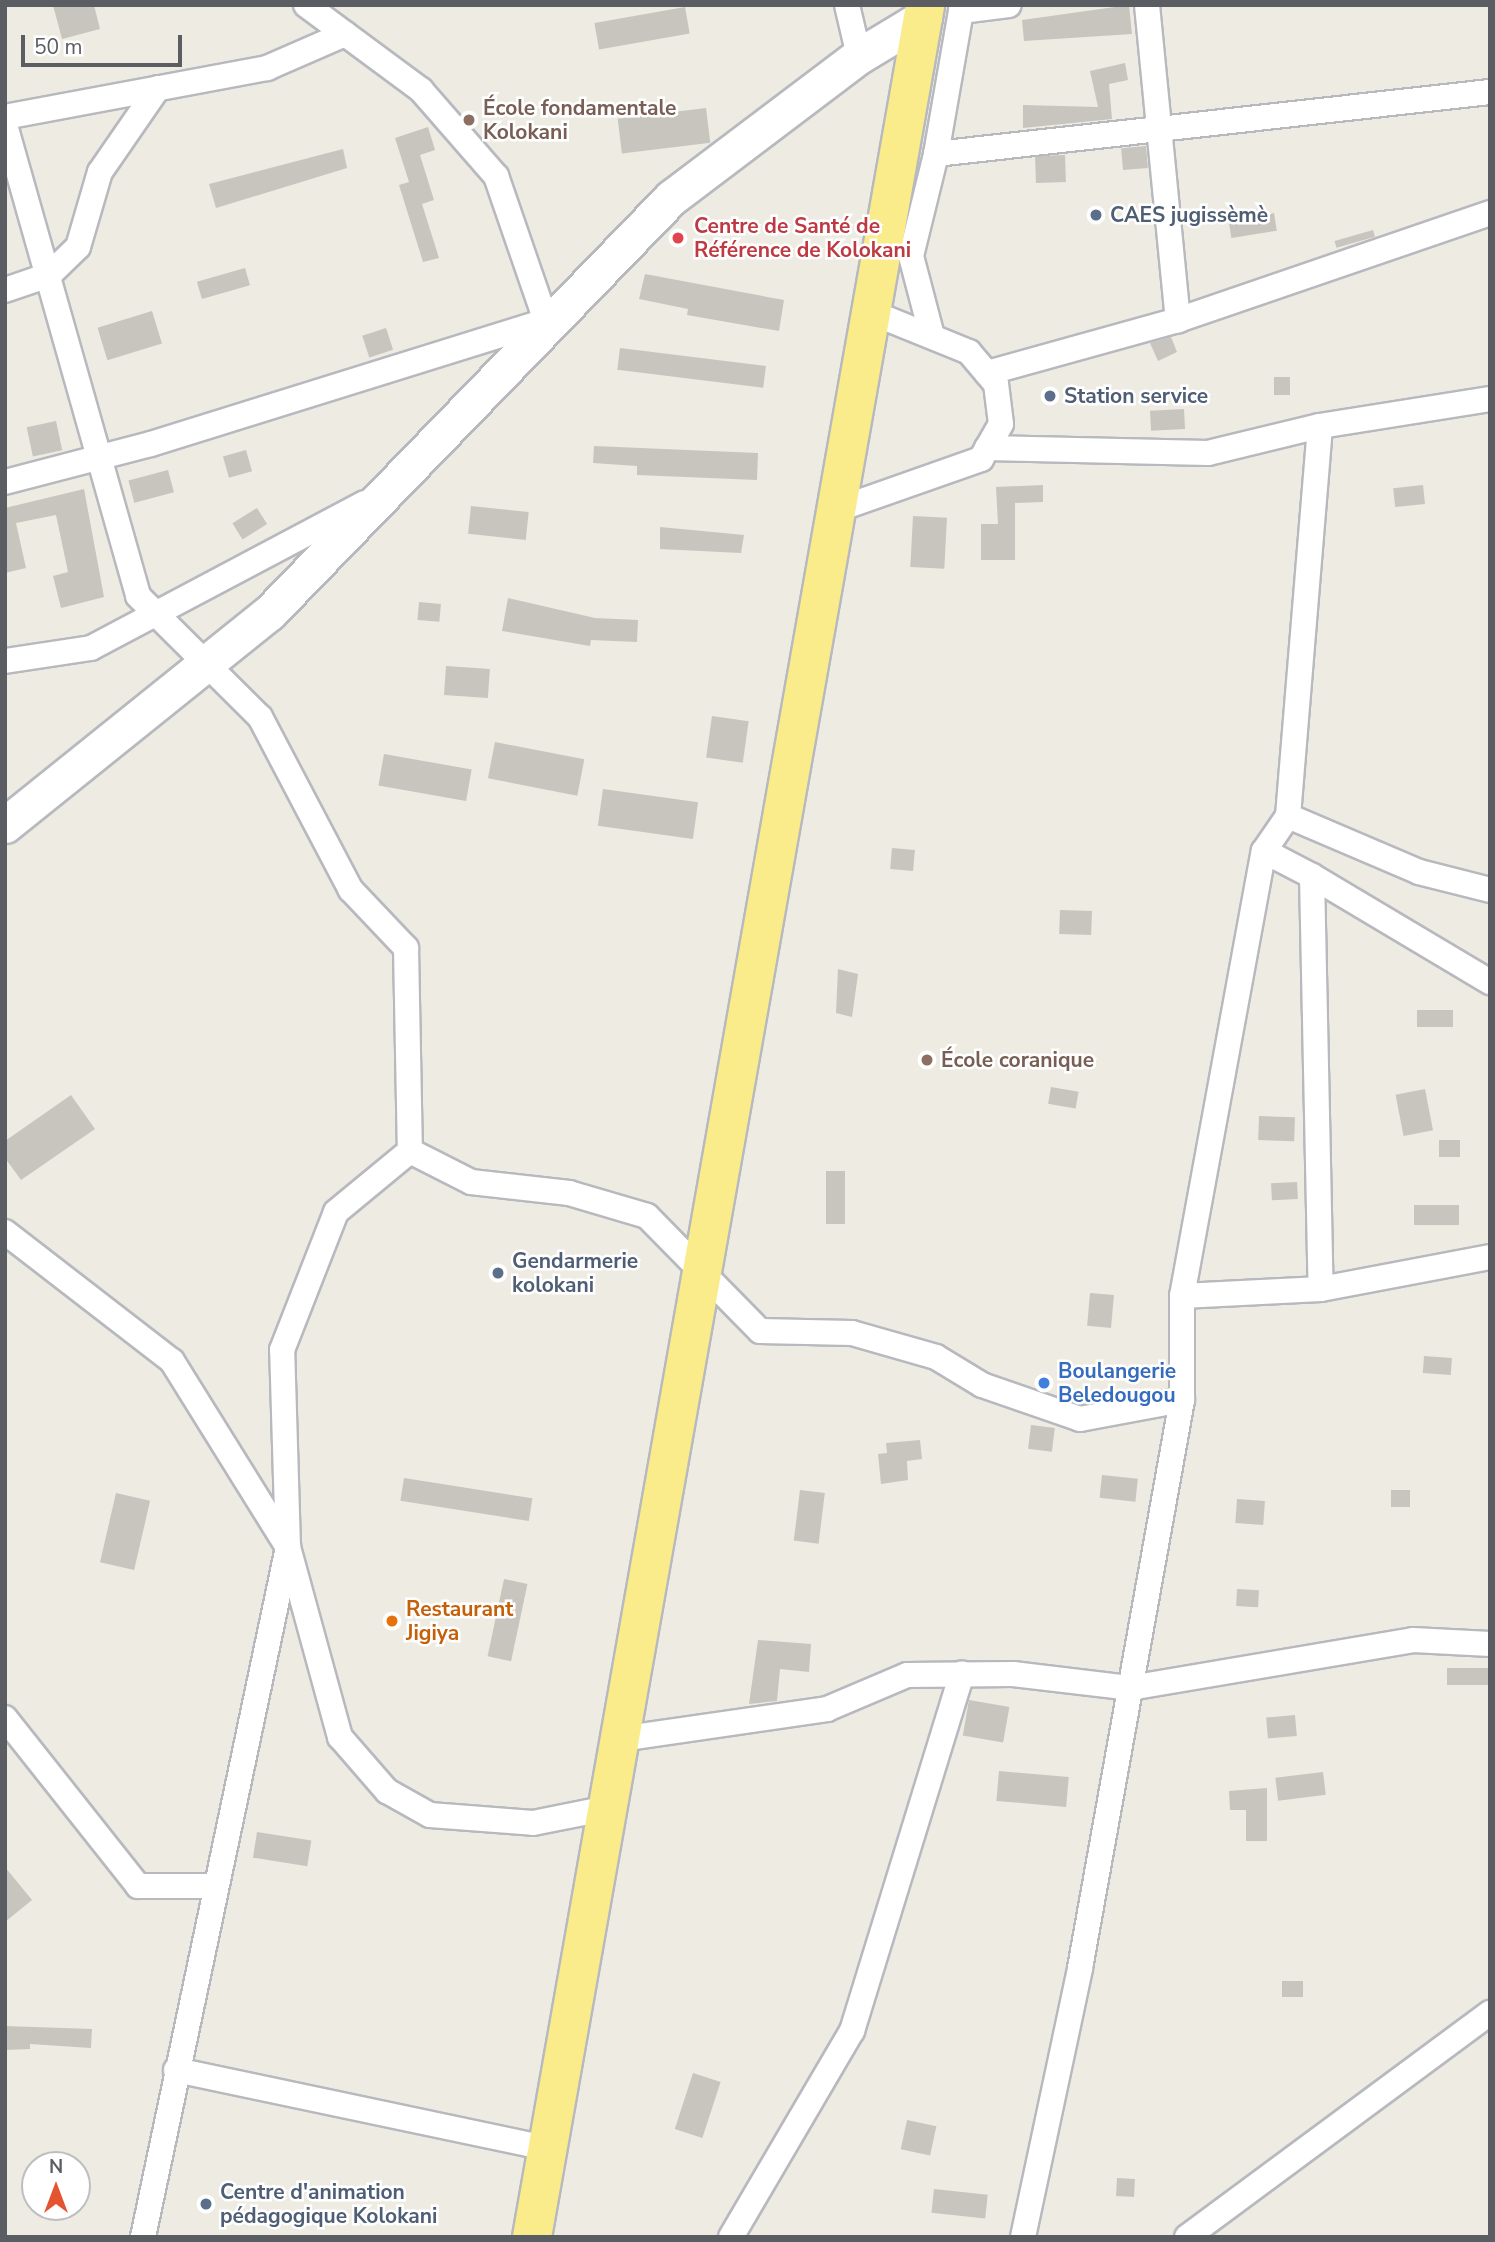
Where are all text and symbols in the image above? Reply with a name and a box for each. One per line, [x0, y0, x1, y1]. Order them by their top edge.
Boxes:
scale bar [24, 21, 186, 65]
text: 50 m [34, 33, 83, 61]
place label: École fondamentale Kolokani [483, 95, 676, 145]
marker: École fondamentale Kolokani [461, 112, 477, 128]
place label: CAES jugissèmè [1110, 202, 1268, 228]
marker: CAES jugissèmè [1088, 207, 1104, 223]
place label: Centre de Santé de Référence de Kolokani [694, 213, 911, 263]
marker: Centre de Santé de Référence de Kolokani [668, 228, 688, 248]
place label: Station service [1064, 383, 1208, 409]
marker: Station service [1042, 388, 1058, 404]
place label: École coranique [941, 1047, 1094, 1073]
marker: École coranique [919, 1052, 935, 1068]
place label: Gendarmerie kolokani [512, 1248, 638, 1298]
marker: Gendarmerie kolokani [490, 1265, 506, 1281]
place label: Boulangerie Beledougou [1058, 1358, 1176, 1408]
marker: Boulangerie Beledougou [1036, 1375, 1052, 1391]
place label: Restaurant Jigiya [406, 1596, 513, 1646]
marker: Restaurant Jigiya [384, 1613, 400, 1629]
north arrow [21, 2151, 91, 2221]
text: N [49, 2154, 63, 2180]
place label: Centre d'animation pédagogique Kolokani [220, 2179, 437, 2229]
marker: Centre d'animation pédagogique Kolokani [198, 2196, 214, 2212]

